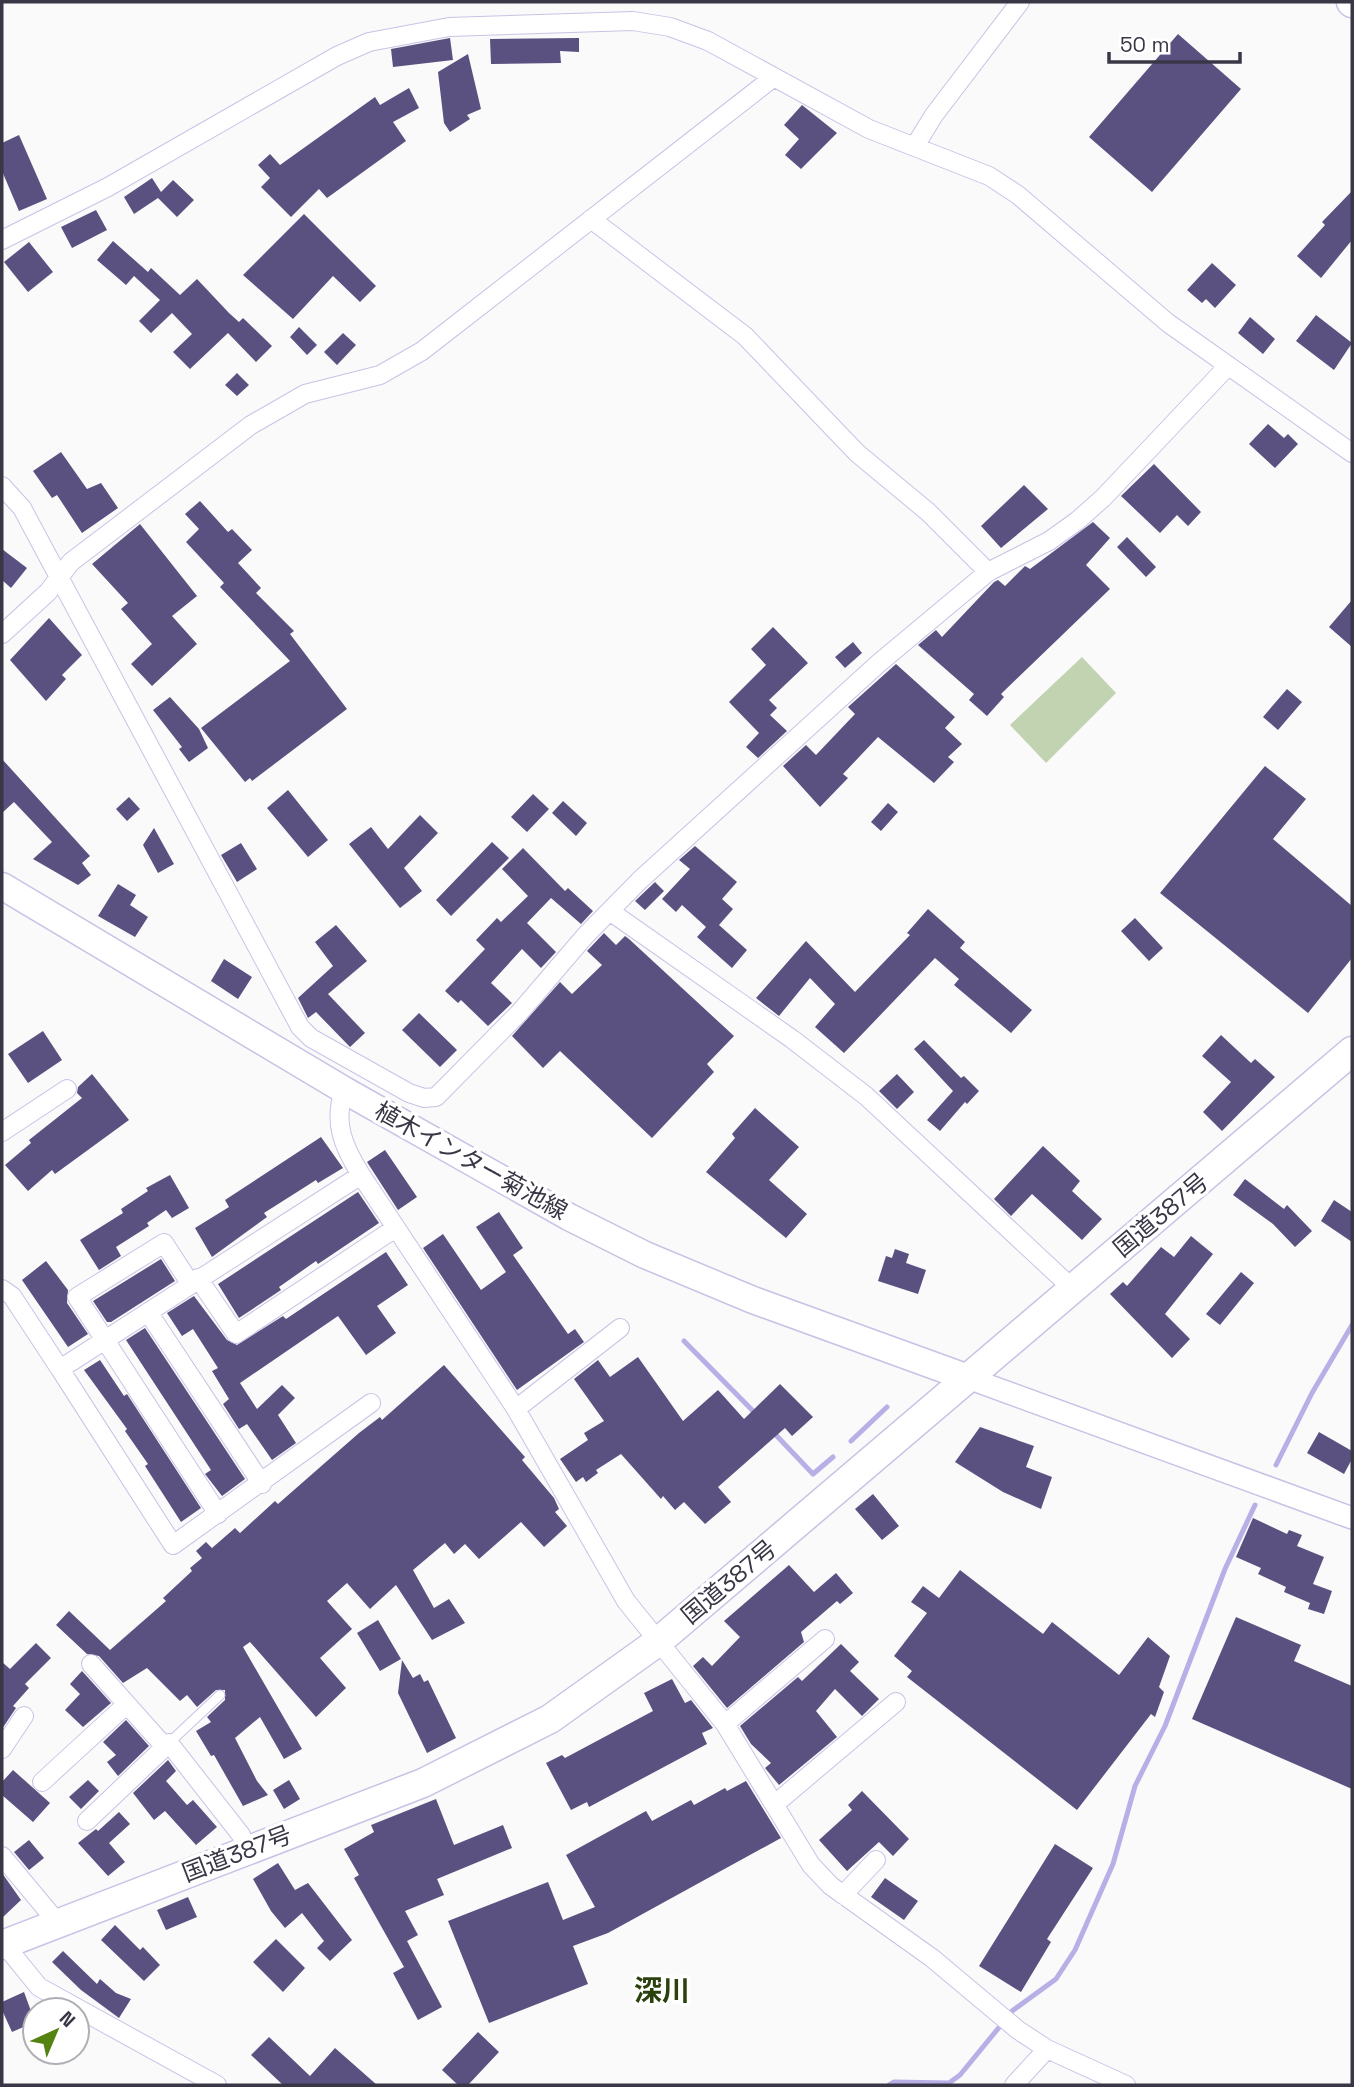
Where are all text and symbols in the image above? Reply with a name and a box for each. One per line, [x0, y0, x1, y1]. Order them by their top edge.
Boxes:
scale bar [1109, 21, 1240, 65]
text: 50 m [1120, 31, 1170, 58]
street label: 植木インター菊池線 [369, 1095, 573, 1226]
street label: 国道387号 [1107, 1166, 1215, 1263]
street label: 国道387号 [675, 1533, 783, 1630]
street label: 国道387号 [178, 1819, 296, 1889]
district label: 深川 [634, 1972, 690, 2008]
north arrow [21, 1996, 91, 2066]
text: N [54, 2006, 81, 2033]

